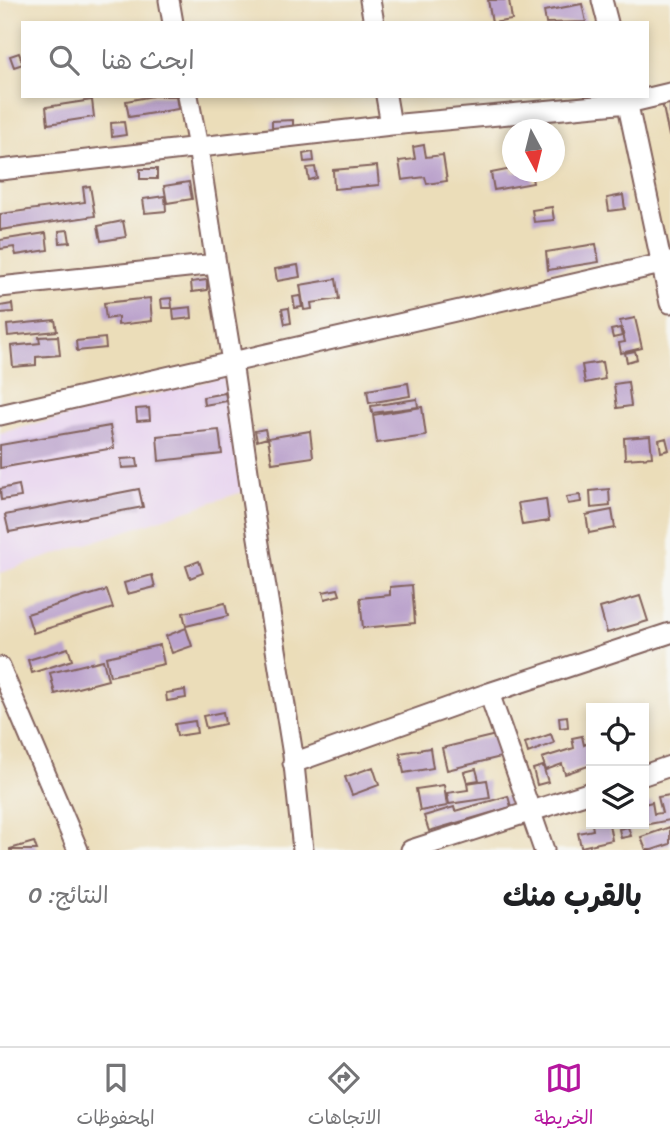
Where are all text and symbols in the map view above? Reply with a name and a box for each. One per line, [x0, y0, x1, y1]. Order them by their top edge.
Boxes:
search box [21, 21, 649, 98]
text: ابحث هنا [101, 37, 195, 83]
icon: search [45, 41, 83, 79]
north arrow [502, 119, 565, 182]
map controls [586, 703, 649, 829]
button: locate [586, 703, 649, 766]
button: layers [586, 766, 649, 829]
text: بالقرب منك [503, 869, 642, 923]
text: النتائج: 0 [28, 875, 109, 916]
tab: المحفوظات [77, 1059, 155, 1134]
tab: الاتجاهات [308, 1059, 381, 1134]
tab: الخريطة [534, 1059, 593, 1134]

